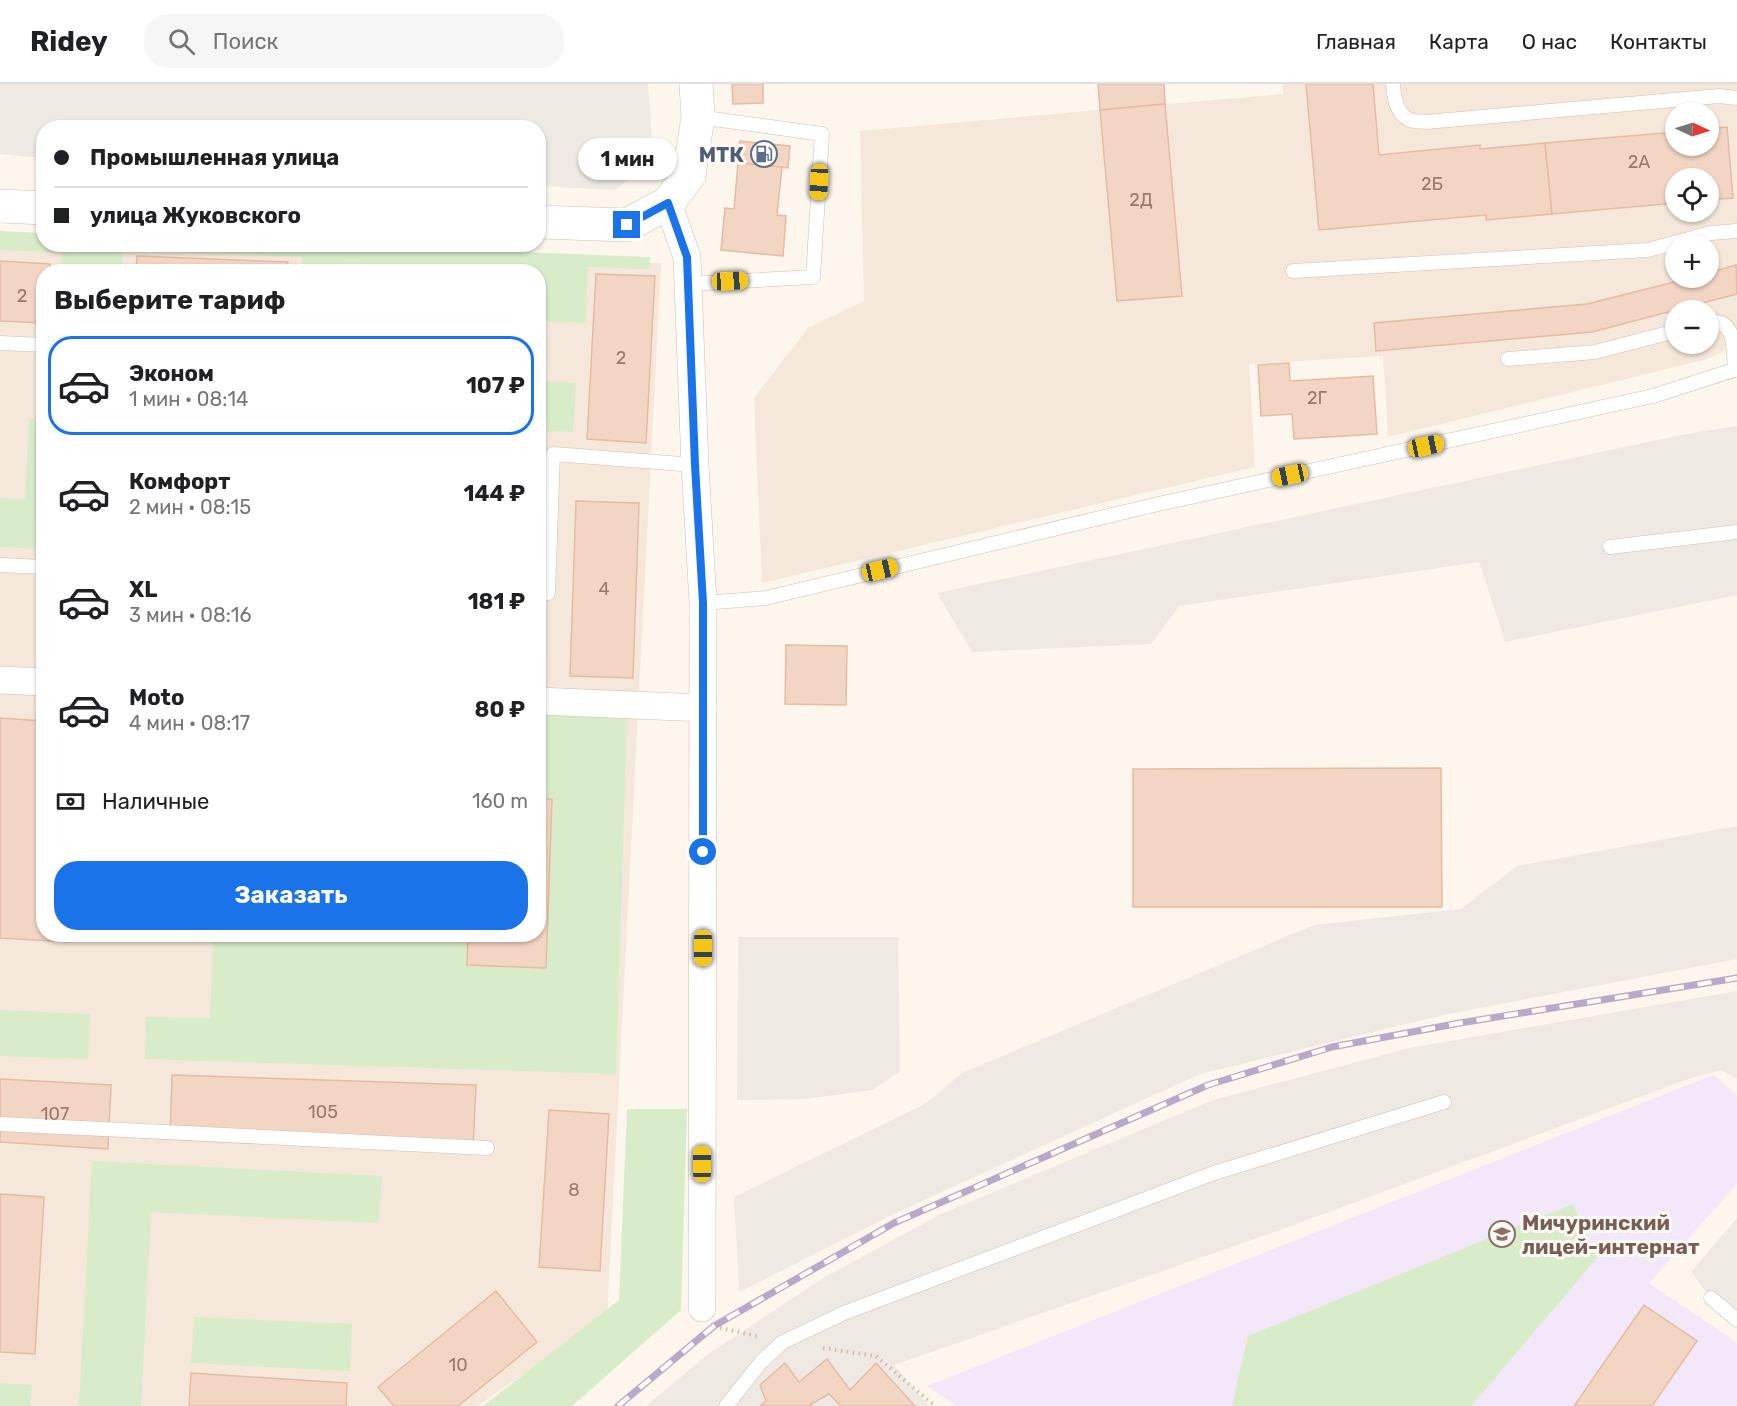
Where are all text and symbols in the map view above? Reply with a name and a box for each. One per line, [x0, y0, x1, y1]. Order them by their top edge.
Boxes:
search box [144, 14, 564, 68]
text: Ridey [30, 25, 108, 58]
icon: search [165, 25, 198, 58]
text: Поиск [213, 28, 278, 55]
text: Главная [1316, 29, 1396, 54]
text: Карта [1429, 29, 1489, 54]
text: О нас [1522, 29, 1577, 54]
text: Контакты [1610, 29, 1707, 54]
north arrow [1665, 102, 1719, 156]
map controls [1665, 102, 1719, 354]
callout: 1 мин [578, 138, 676, 180]
fuel station icon: МТК [749, 139, 779, 169]
place label: МТК [699, 142, 744, 167]
text: Промышленная улица [90, 144, 339, 171]
text: 1 мин [600, 147, 655, 171]
house number: 2А [1628, 151, 1650, 173]
car [809, 164, 829, 200]
button: locate [1665, 168, 1719, 222]
house number: 2Б [1421, 173, 1443, 195]
house number: 2Д [1129, 189, 1153, 211]
text: улица Жуковского [90, 202, 301, 229]
route end [613, 211, 640, 238]
button: + [1665, 234, 1719, 288]
car [712, 271, 748, 291]
text: Выберите тариф [54, 284, 285, 316]
house number: 2 [17, 285, 27, 307]
button: − [1665, 300, 1719, 354]
house number: 2 [616, 347, 626, 369]
icon: car [57, 359, 111, 413]
text: Эконом [129, 360, 214, 387]
text: 107 ₽ [466, 372, 525, 399]
text: 1 мин · 08:14 [129, 387, 248, 411]
house number: 2Г [1307, 387, 1328, 409]
car [1407, 433, 1445, 459]
car [1271, 462, 1309, 488]
icon: car [57, 467, 111, 521]
text: Комфорт [129, 468, 230, 495]
text: 144 ₽ [463, 480, 525, 507]
text: 2 мин · 08:15 [129, 495, 251, 519]
car [860, 557, 900, 583]
icon: car [57, 575, 111, 629]
text: XL [129, 576, 157, 603]
house number: 4 [598, 578, 610, 600]
text: 181 ₽ [468, 588, 525, 615]
text: 3 мин · 08:16 [129, 603, 251, 627]
icon: car [57, 683, 111, 737]
text: Moto [129, 684, 184, 711]
text: 80 ₽ [475, 696, 525, 723]
text: 4 мин · 08:17 [129, 711, 250, 735]
icon: cash [54, 785, 87, 818]
text: Наличные [102, 788, 209, 815]
text: 160 m [472, 789, 528, 813]
route start [689, 838, 716, 865]
button: Заказать [54, 861, 528, 930]
car [694, 930, 712, 966]
house number: 105 [308, 1101, 338, 1123]
house number: 107 [41, 1103, 69, 1125]
car [693, 1146, 711, 1182]
house number: 8 [568, 1179, 580, 1201]
place label: Мичуринский лицей-интернат [1522, 1210, 1700, 1259]
school or university icon: Мичуринский лицей-интернат [1487, 1219, 1517, 1249]
house number: 10 [448, 1354, 468, 1376]

